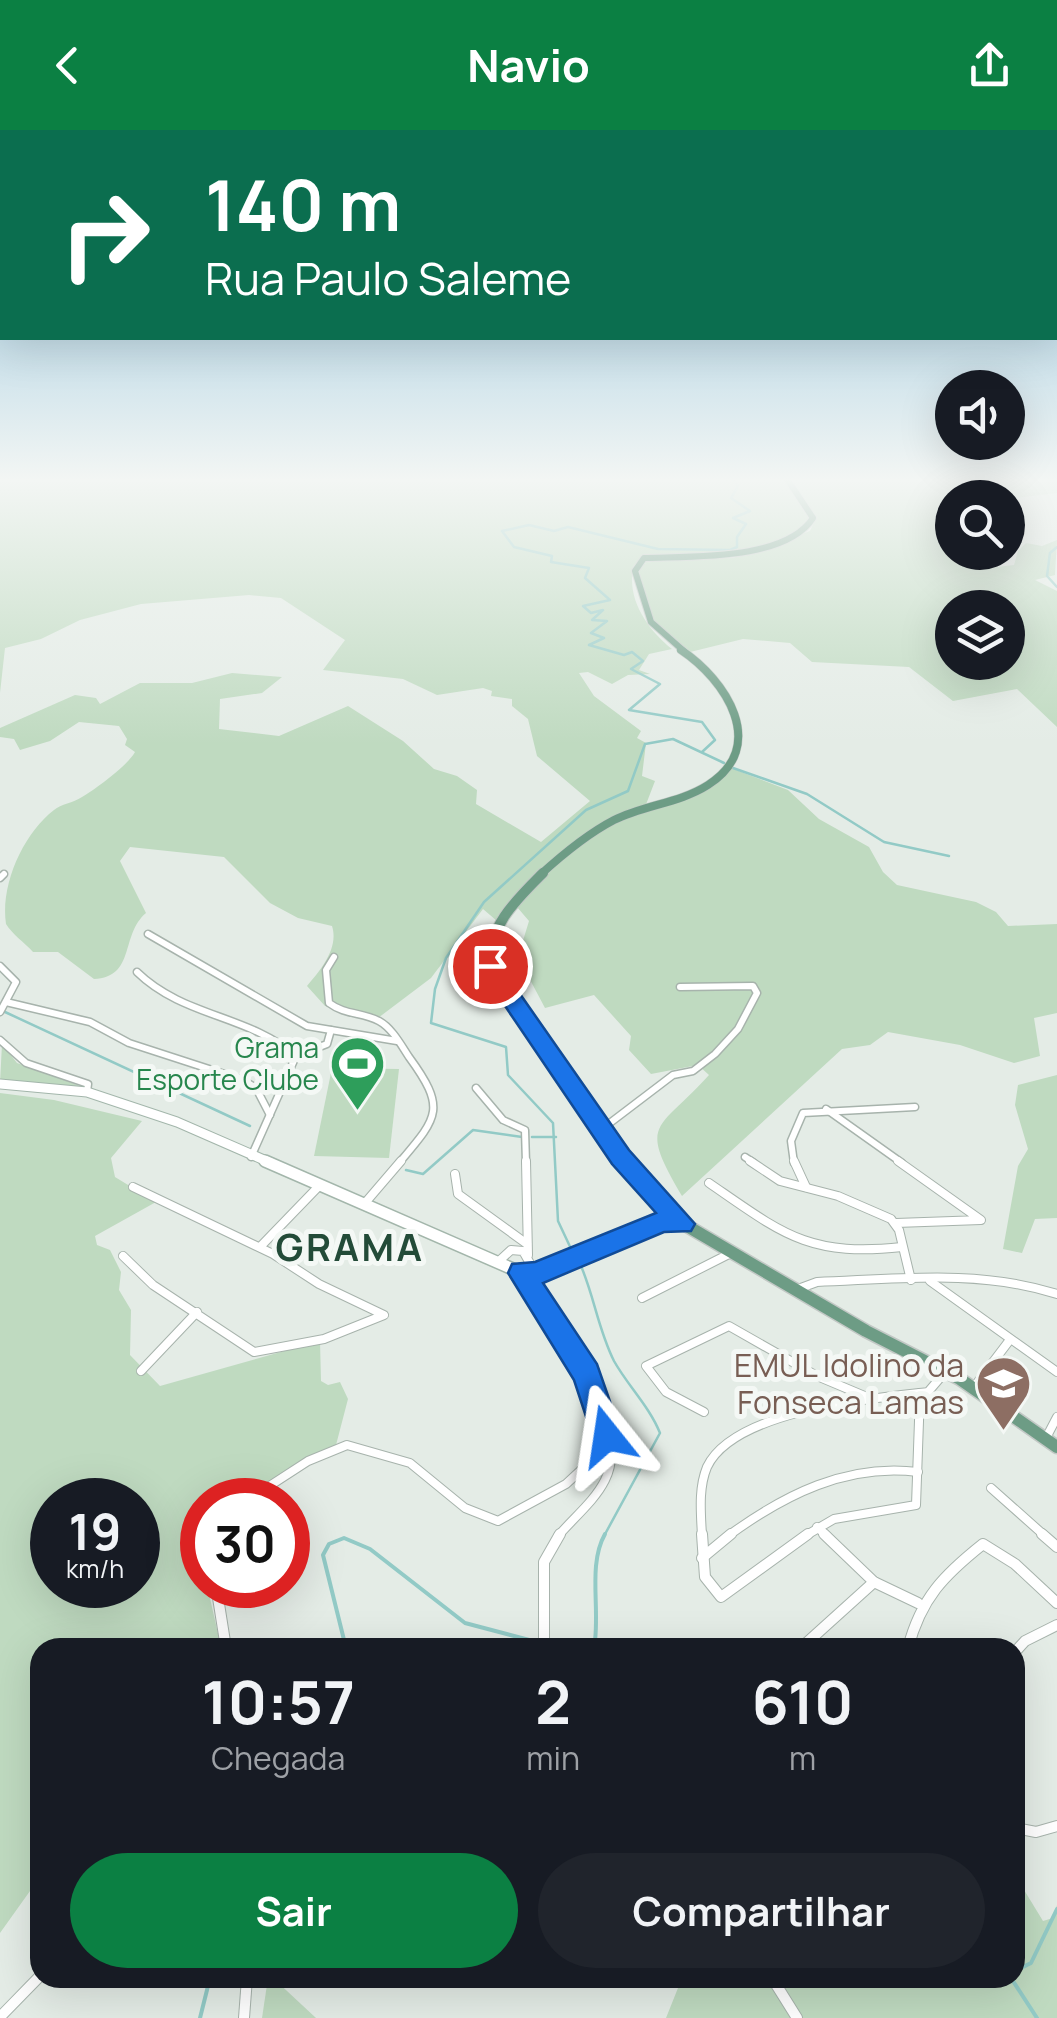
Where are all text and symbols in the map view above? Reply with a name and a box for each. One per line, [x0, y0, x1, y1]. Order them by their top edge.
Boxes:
text: Navio [467, 34, 590, 96]
icon: back [40, 38, 95, 93]
icon: share [962, 38, 1017, 93]
text: 140 m [205, 156, 401, 252]
icon: right [40, 170, 170, 300]
text: Rua Paulo Saleme [205, 247, 571, 309]
map controls [935, 370, 1025, 680]
button: sound [935, 370, 1025, 460]
button: search [935, 480, 1025, 570]
button: layers [935, 590, 1025, 680]
pin [448, 924, 533, 1009]
icon: arrive [463, 939, 518, 994]
place label: Grama Esporte Clube [136, 1028, 319, 1098]
sports icon: Grama Esporte Clube [328, 1034, 388, 1113]
district label: GRAMA [276, 1220, 424, 1272]
place label: EMUL Idolino da Fonseca Lamas [734, 1343, 964, 1424]
school or university icon: EMUL Idolino da Fonseca Lamas [973, 1354, 1033, 1433]
position arrow [555, 1384, 659, 1488]
speed limit sign: 30 [180, 1478, 310, 1608]
text: 19 [69, 1497, 121, 1565]
text: km/h [66, 1551, 124, 1586]
text: 10:57 [201, 1660, 355, 1742]
text: 2 [535, 1660, 571, 1742]
text: 610 [751, 1660, 854, 1742]
text: Chegada [211, 1736, 345, 1780]
text: min [526, 1736, 580, 1780]
text: m [789, 1736, 816, 1780]
button: Sair [70, 1853, 518, 1968]
button: Compartilhar [538, 1853, 985, 1968]

